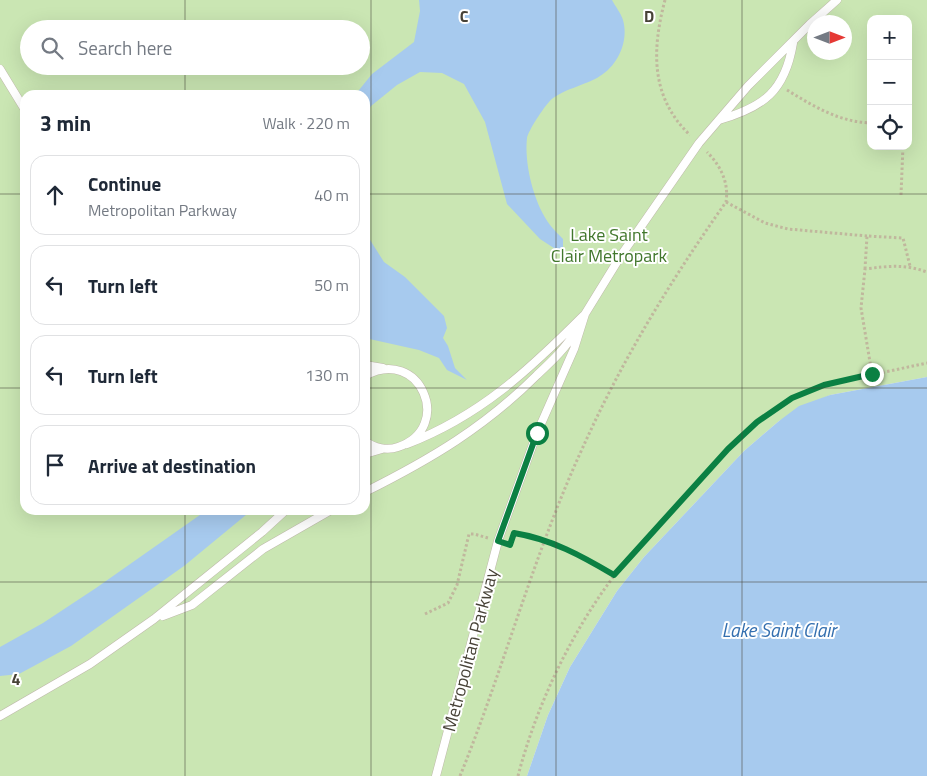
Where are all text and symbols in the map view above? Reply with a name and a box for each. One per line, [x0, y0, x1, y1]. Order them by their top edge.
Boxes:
text: C [460, 4, 469, 28]
text: D [644, 4, 654, 28]
north arrow [807, 15, 852, 60]
map controls [867, 15, 912, 150]
button: + [867, 15, 912, 60]
search box [20, 20, 370, 75]
text: Search here [78, 33, 172, 62]
icon: search [38, 34, 66, 62]
button: − [867, 60, 912, 105]
button: locate [867, 105, 912, 150]
text: 3 min [40, 107, 91, 139]
text: Walk · 220 m [262, 111, 350, 135]
text: Continue [88, 169, 161, 198]
icon: ahead [41, 181, 69, 209]
text: 40 m [314, 183, 349, 207]
text: Metropolitan Parkway [88, 198, 237, 222]
park label: Lake Saint Clair Metropark [551, 221, 668, 269]
icon: left [41, 271, 69, 299]
text: Turn left [88, 271, 158, 300]
text: 50 m [314, 273, 349, 297]
icon: left [41, 361, 69, 389]
text: Turn left [88, 361, 158, 390]
text: 130 m [305, 363, 349, 387]
route end [861, 363, 884, 386]
route start [526, 422, 549, 445]
icon: arrive [41, 451, 69, 479]
text: Arrive at destination [88, 451, 256, 480]
street label: Metropolitan Parkway [435, 565, 505, 734]
water label: Lake Saint Clair [722, 615, 838, 644]
text: 4 [12, 667, 21, 691]

